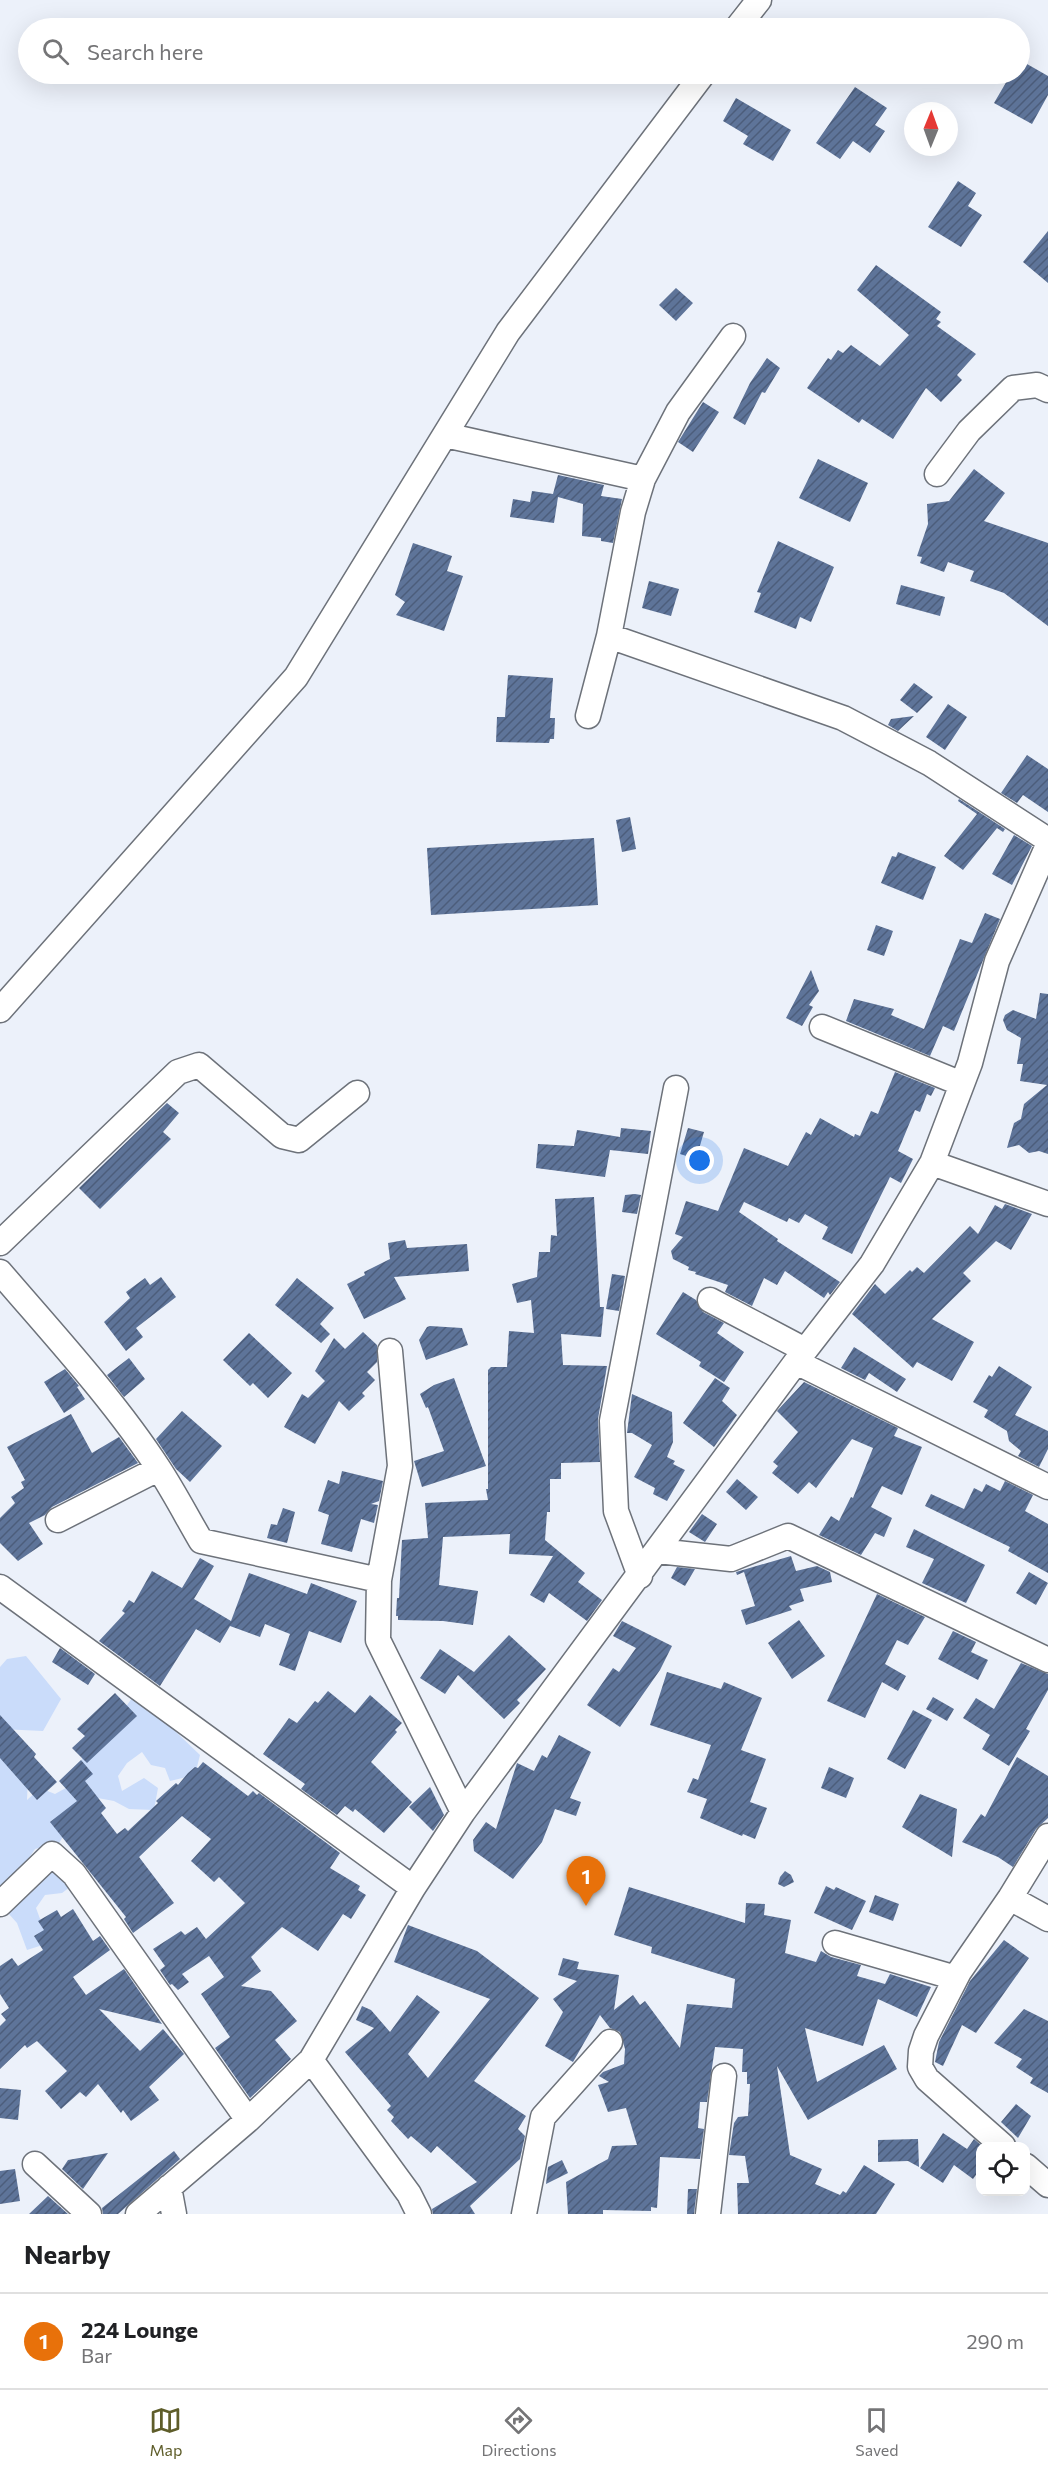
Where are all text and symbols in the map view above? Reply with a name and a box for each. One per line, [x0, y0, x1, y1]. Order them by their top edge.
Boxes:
search box [18, 18, 1030, 84]
icon: search [39, 35, 72, 68]
text: Search here [87, 38, 203, 65]
north arrow [904, 102, 958, 156]
your location [685, 1146, 714, 1175]
pin: 1 [566, 1856, 606, 1906]
map controls [976, 2142, 1030, 2196]
button: locate [976, 2142, 1030, 2196]
text: Nearby [24, 2238, 111, 2269]
text: 224 Lounge [81, 2316, 198, 2343]
text: 1 [39, 2329, 48, 2353]
text: 290 m [966, 2329, 1024, 2353]
text: Bar [81, 2343, 112, 2367]
tab: Map [149, 2404, 182, 2459]
tab: Directions [481, 2404, 556, 2459]
tab: Saved [855, 2404, 899, 2459]

